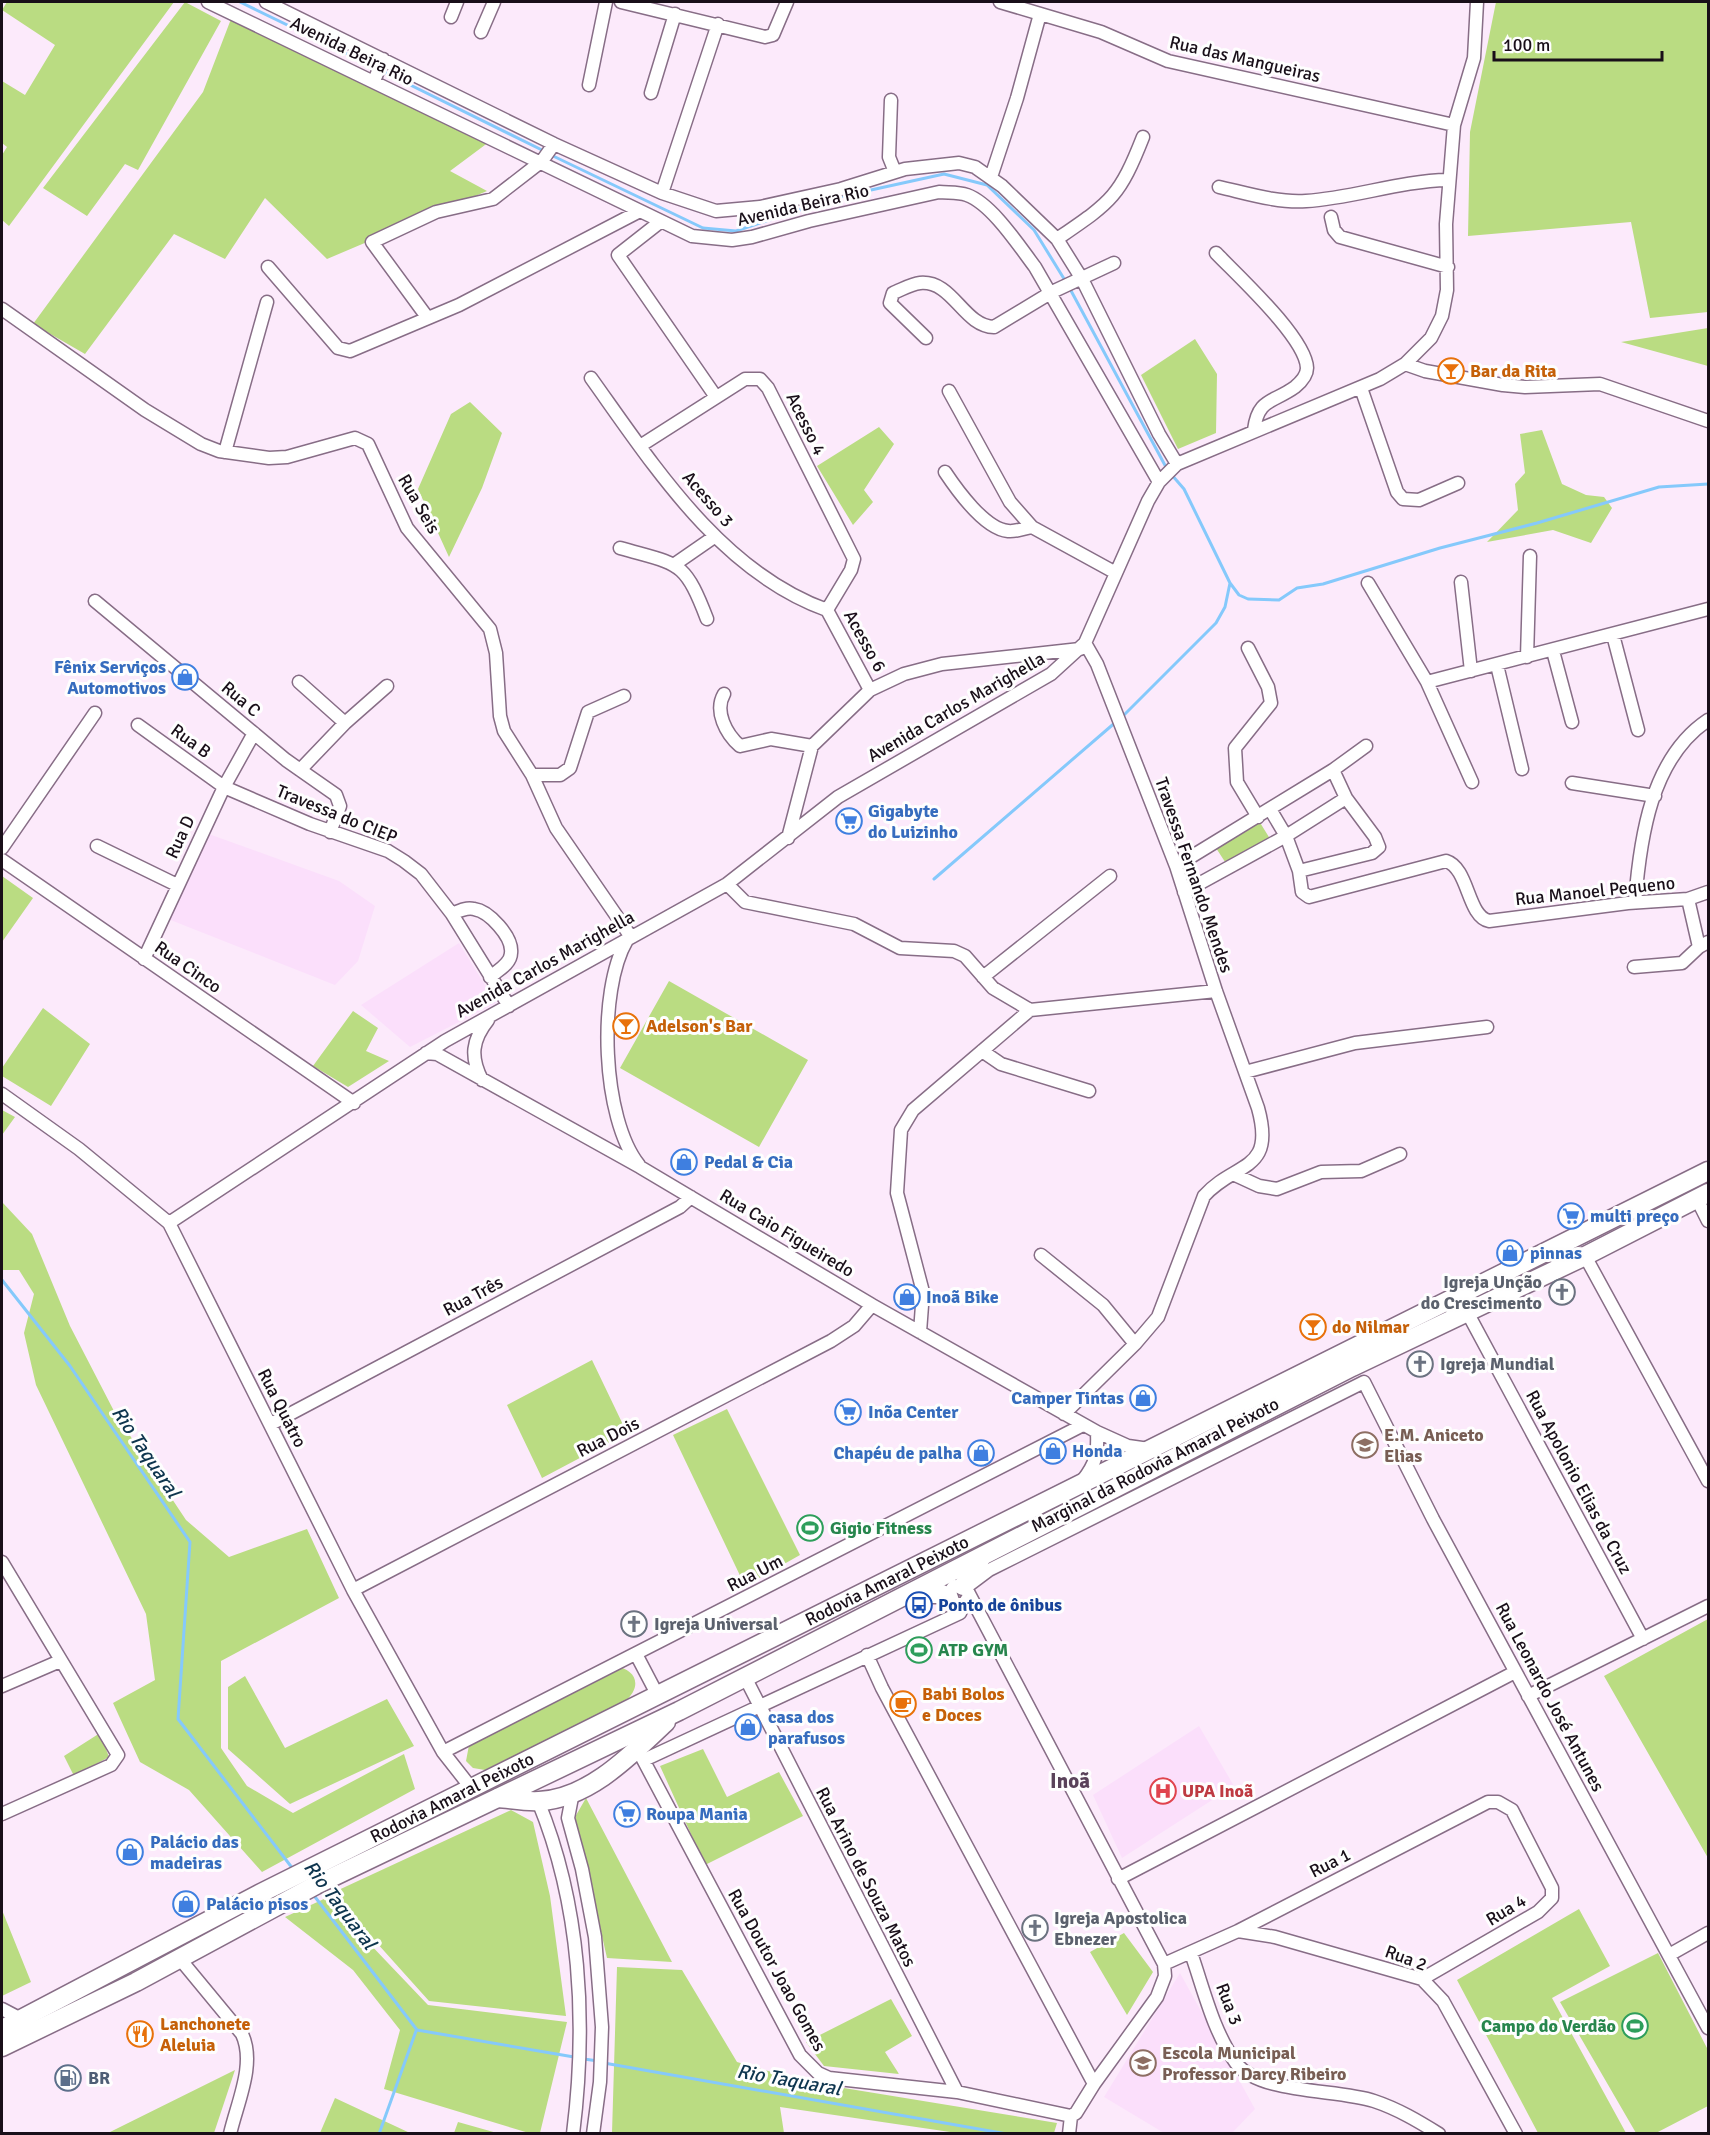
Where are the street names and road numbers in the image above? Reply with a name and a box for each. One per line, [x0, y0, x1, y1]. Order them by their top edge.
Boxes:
street label: Avenida Beira Rio [287, 12, 417, 90]
street label: Rua das Mangueiras [1167, 31, 1323, 87]
street label: Avenida Beira Rio [735, 179, 871, 231]
street label: Acesso 4 [781, 389, 831, 459]
street label: Acesso 3 [678, 466, 738, 532]
street label: Rua Seis [393, 470, 445, 538]
street label: Acesso 6 [839, 606, 891, 676]
street label: Avenida Carlos Marighella [863, 647, 1049, 767]
street label: Rua C [217, 676, 265, 722]
street label: Rua B [167, 719, 215, 763]
street label: Travessa Fernando Mendes [1150, 774, 1238, 976]
street label: Travessa do CIEP [273, 780, 401, 848]
street label: Rua D [161, 812, 199, 862]
street label: Rua Manoel Pequeno [1514, 872, 1676, 910]
street label: Avenida Carlos Marighella [452, 906, 638, 1022]
street label: Rua Cinco [150, 936, 226, 998]
street label: Rua Caio Figueiredo [716, 1184, 858, 1282]
street label: Rua Três [439, 1271, 507, 1321]
street label: Rua Quatro [253, 1365, 311, 1451]
street label: Rua Apolonio Elias da Cruz [1521, 1386, 1637, 1578]
street label: Marginal da Rodovia Amaral Peixoto [1027, 1393, 1283, 1537]
street label: Rua Dois [573, 1412, 643, 1462]
street label: Rodovia Amaral Peixoto [801, 1531, 972, 1631]
street label: Rua Um [723, 1550, 787, 1596]
street label: Rua Leonardo José Antunes [1491, 1599, 1609, 1795]
street label: Rodovia Amaral Peixoto [366, 1748, 538, 1848]
street label: Rua Arino de Souza Matos [811, 1783, 921, 1971]
street label: Rua 1 [1306, 1843, 1354, 1883]
street label: Rua Doutor Joao Gomes [723, 1885, 831, 2055]
street label: Rua 4 [1482, 1889, 1530, 1931]
street label: Rua 2 [1382, 1940, 1430, 1976]
street label: Rua 3 [1211, 1980, 1247, 2028]

